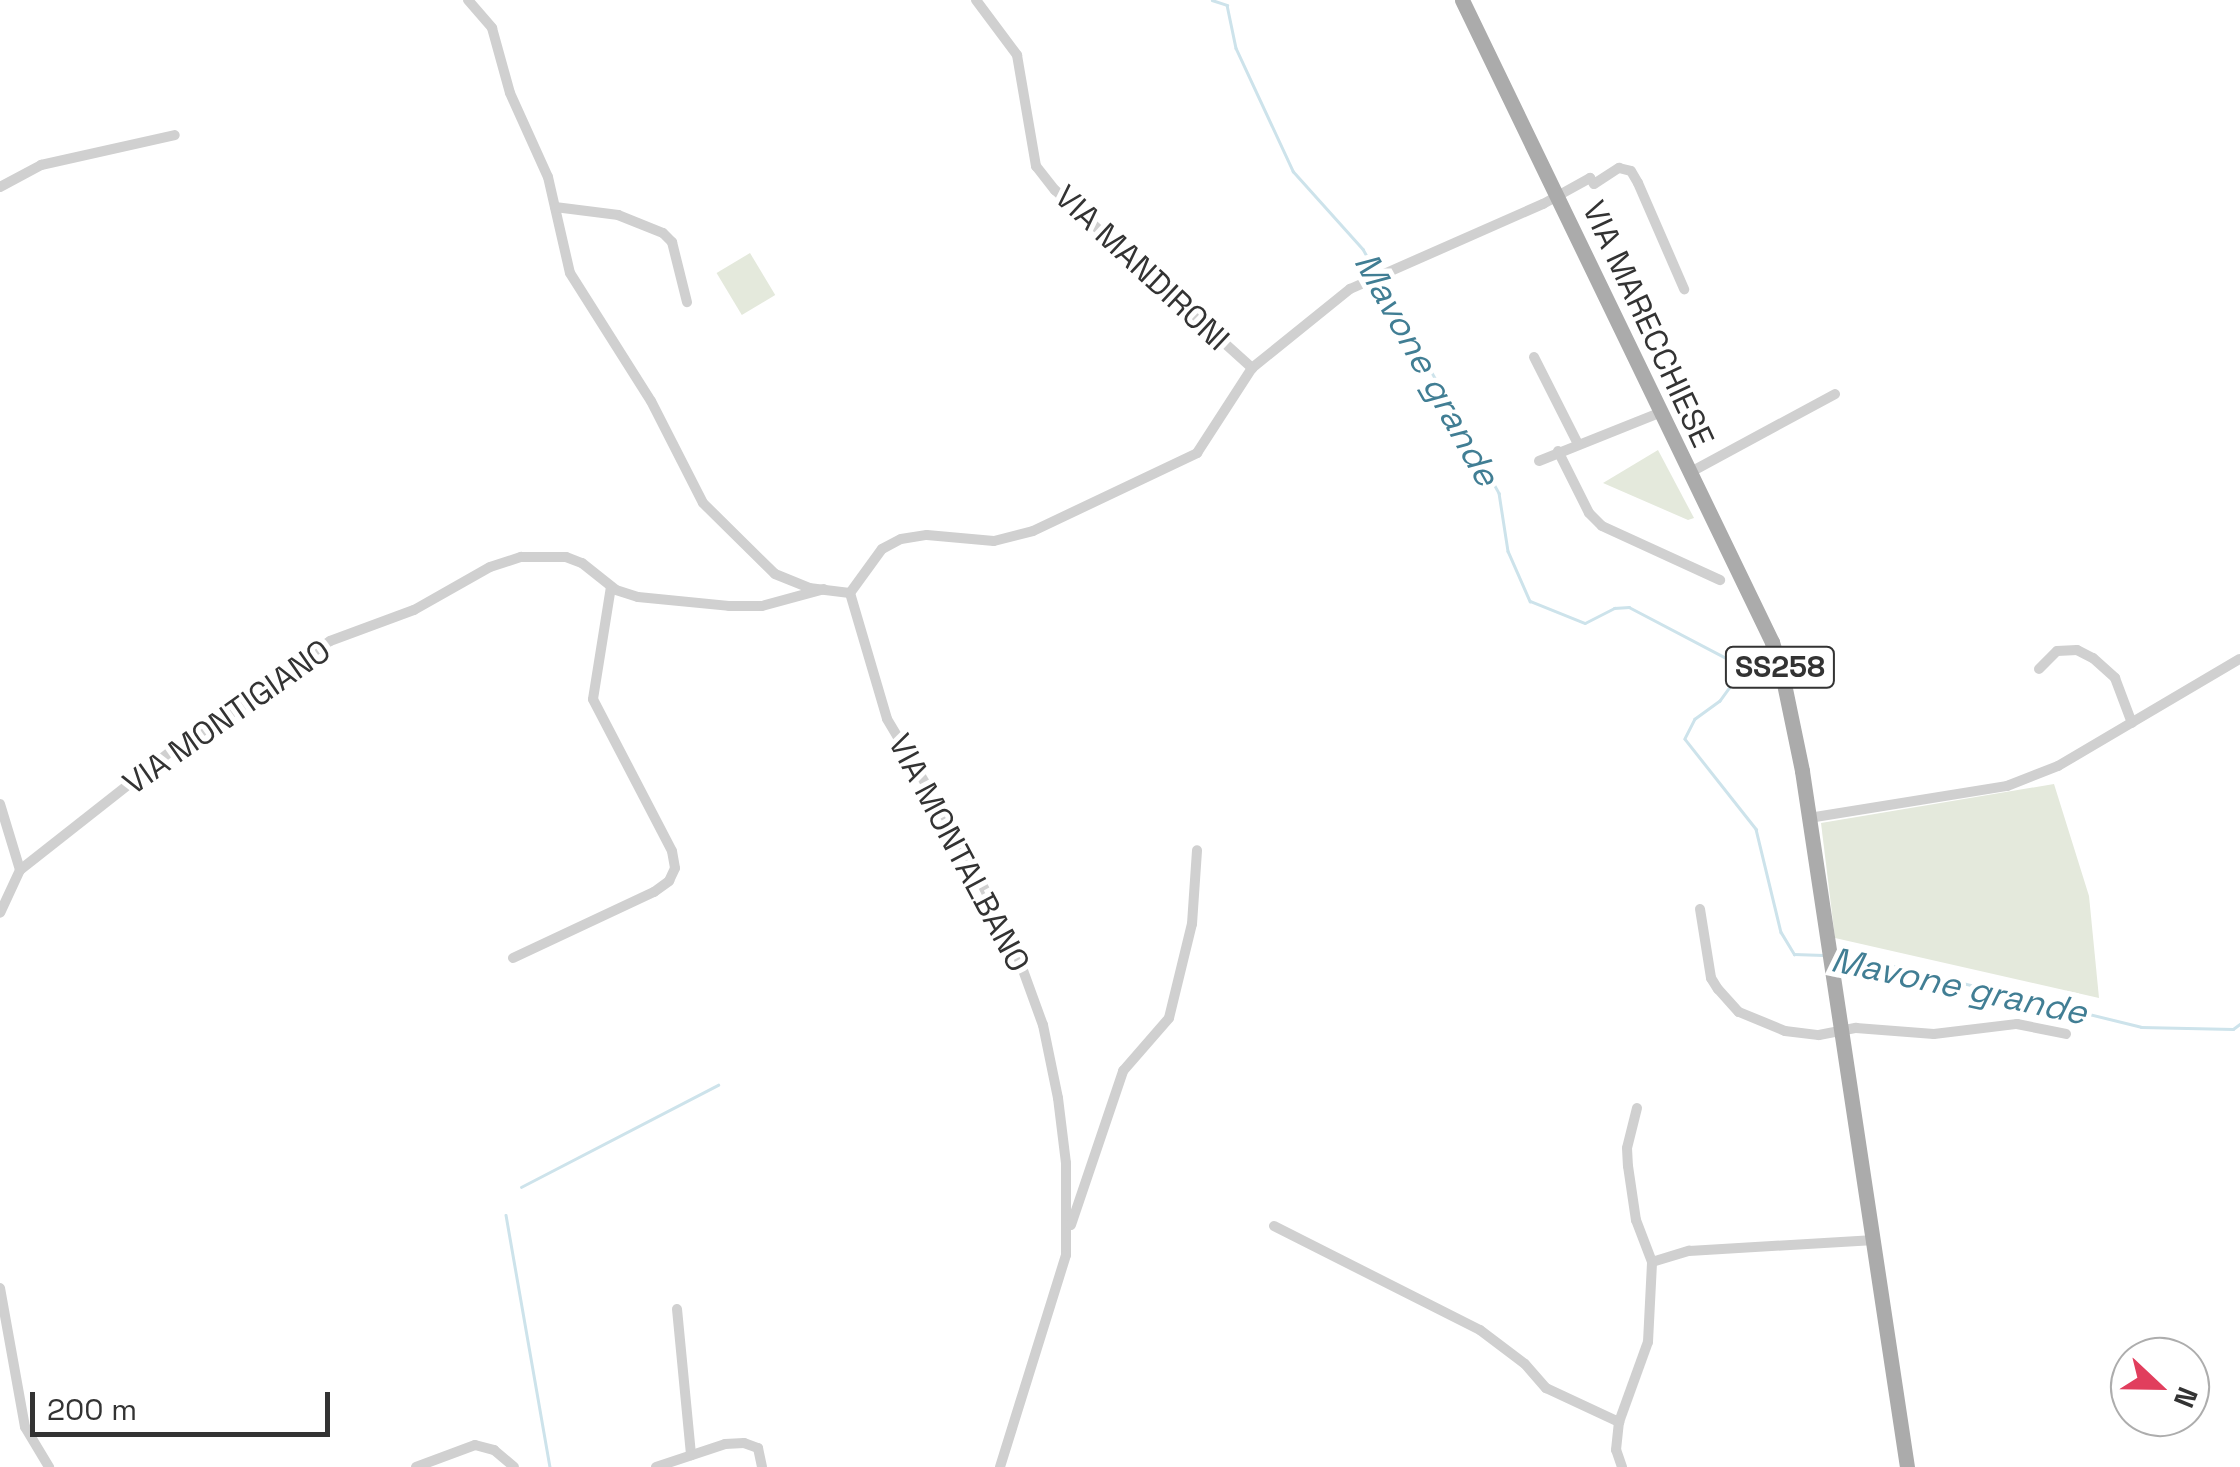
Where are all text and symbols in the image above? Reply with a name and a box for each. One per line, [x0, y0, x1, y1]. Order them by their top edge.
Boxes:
street label: VIA MANDIRONI [1047, 177, 1237, 359]
street label: VIA MARECCHIESE [1574, 195, 1722, 453]
water label: Mavone grande [1346, 245, 1508, 493]
street label: VIA MONTIGIANO [116, 631, 338, 803]
road number: SS258 [1722, 642, 1838, 692]
street label: VIA MONTALBANO [880, 727, 1038, 979]
water label: Mavone grande [1827, 938, 2091, 1034]
north arrow [2110, 1337, 2210, 1437]
scale bar [35, 1372, 335, 1434]
text: N [2166, 1382, 2206, 1413]
text: 200 m [47, 1390, 137, 1429]

